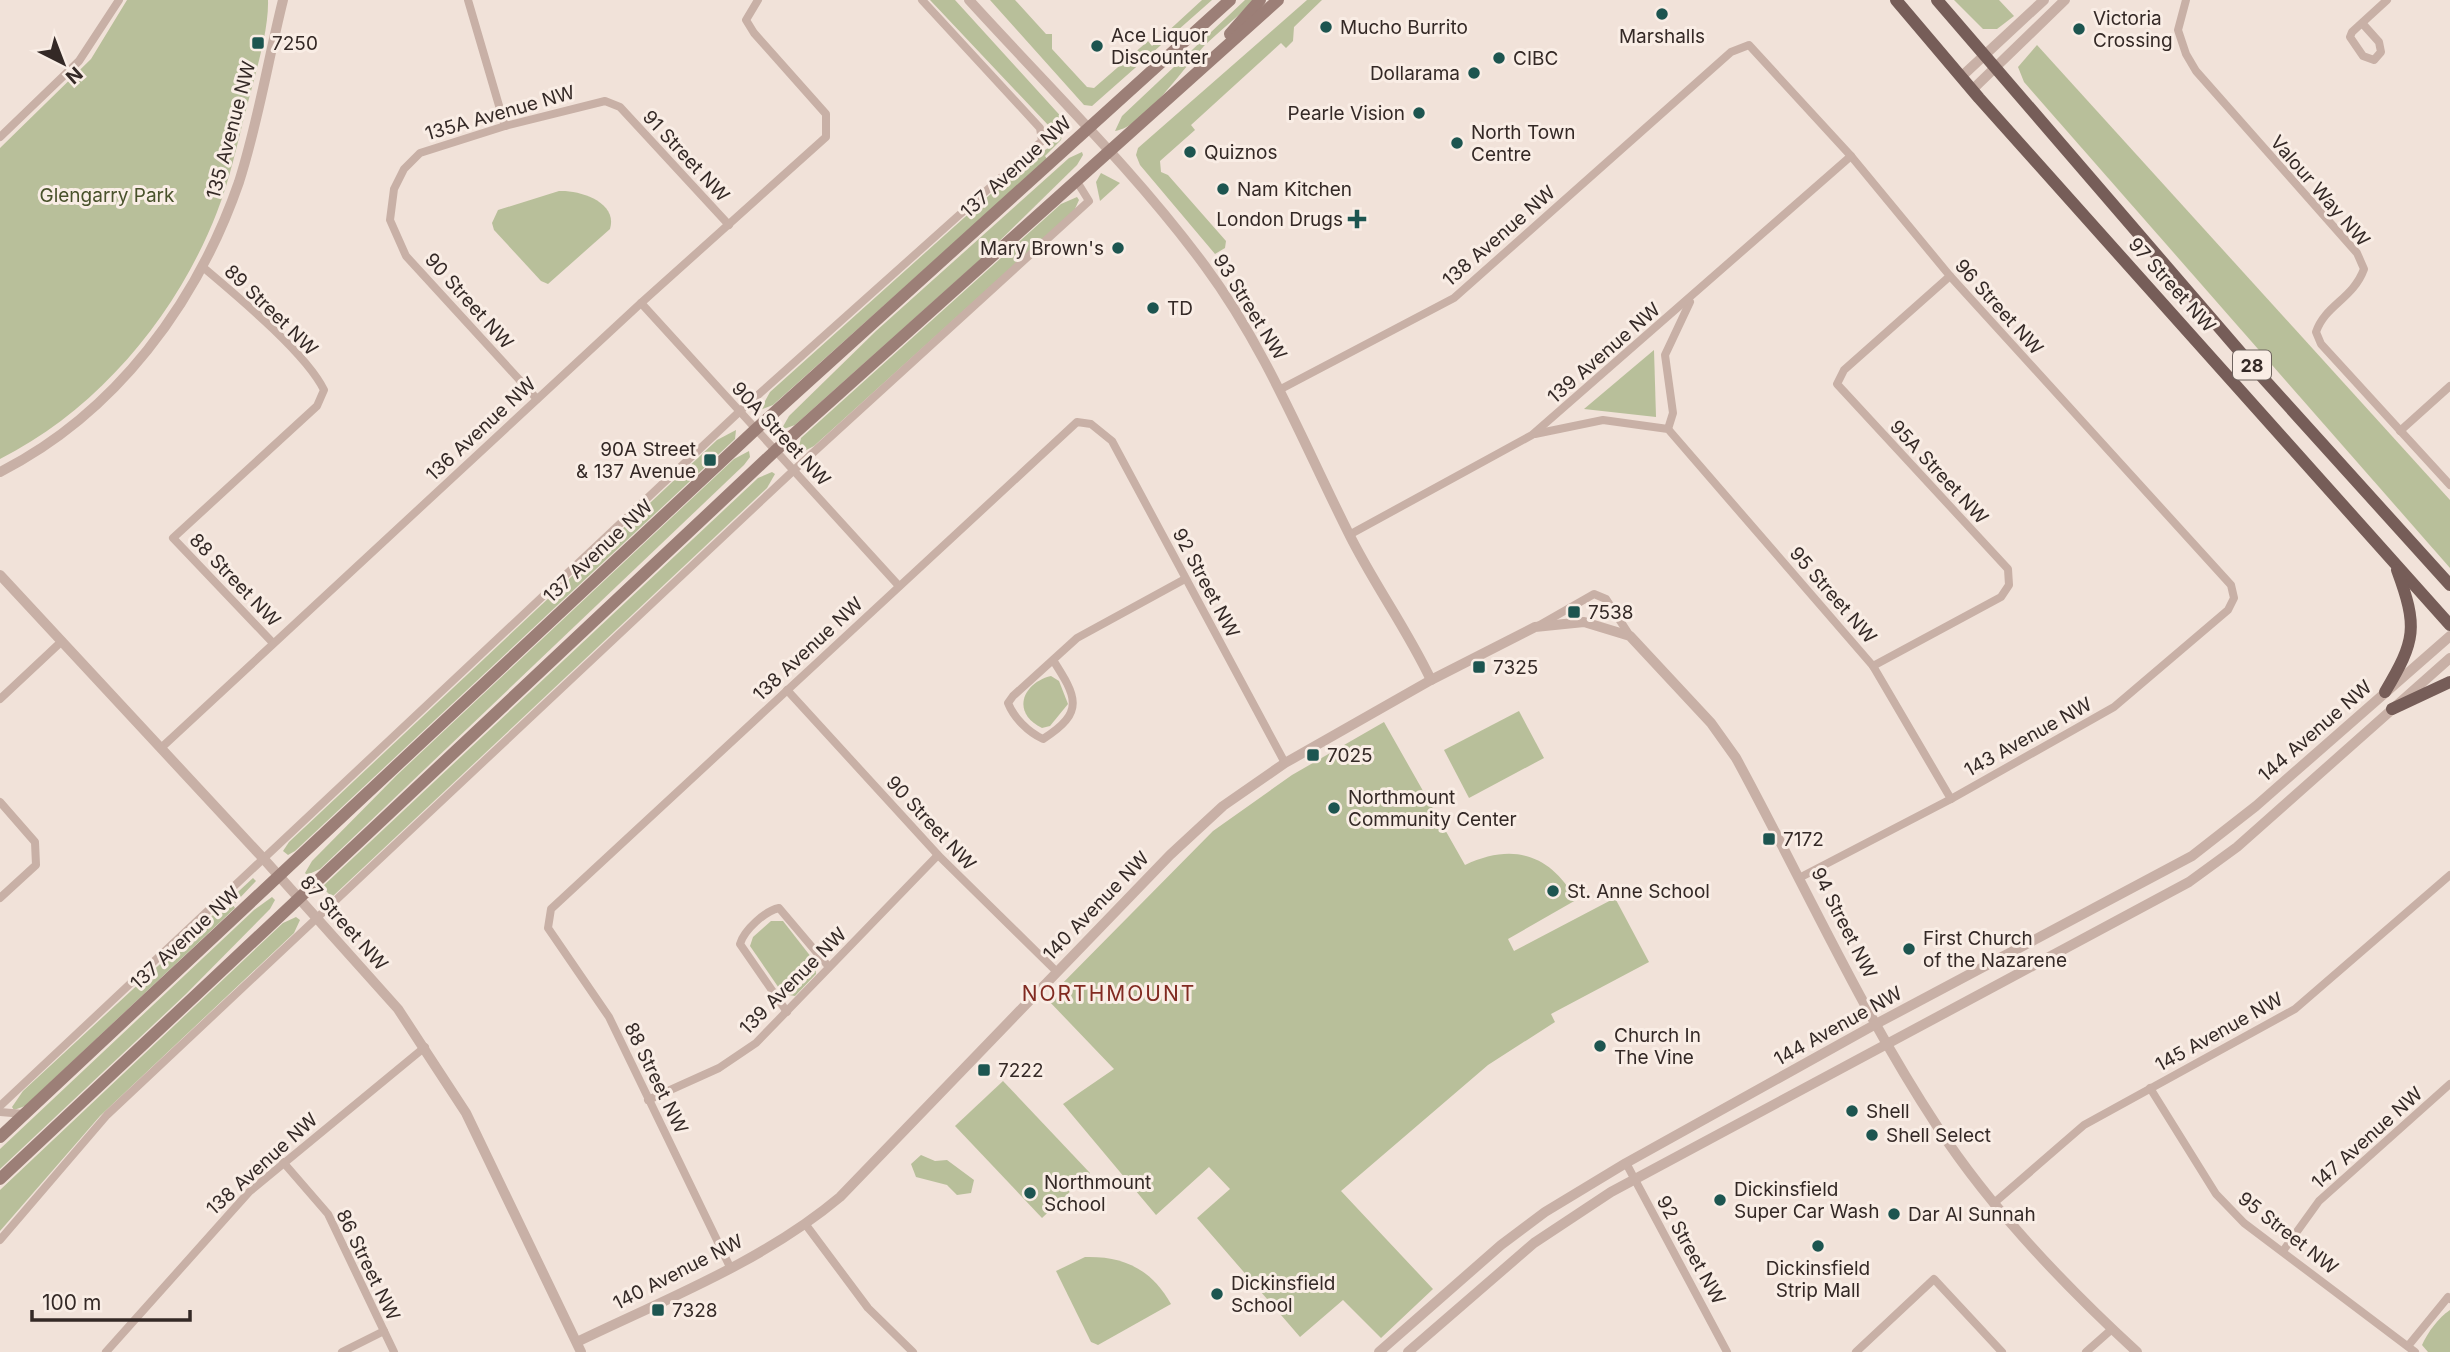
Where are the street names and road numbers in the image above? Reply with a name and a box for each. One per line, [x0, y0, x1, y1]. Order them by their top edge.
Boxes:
street label: 135 Avenue NW [202, 58, 260, 201]
street label: 135A Avenue NW [423, 81, 578, 145]
street label: 91 Street NW [638, 105, 734, 207]
street label: 137 Avenue NW [956, 111, 1076, 223]
street label: Valour Way NW [2265, 131, 2375, 251]
street label: 138 Avenue NW [1438, 181, 1560, 291]
street label: 97 Street NW [2123, 233, 2221, 337]
street label: 90 Street NW [420, 248, 518, 354]
street label: 93 Street NW [1208, 250, 1292, 365]
street label: 96 Street NW [1950, 254, 2048, 360]
street label: 89 Street NW [220, 260, 323, 360]
street label: 139 Avenue NW [1543, 298, 1665, 408]
road number: 28 [2233, 351, 2271, 380]
street label: 136 Avenue NW [421, 372, 541, 486]
street label: 90A Street NW [727, 377, 835, 491]
street label: 95A Street NW [1885, 415, 1993, 529]
street label: 137 Avenue NW [539, 494, 657, 607]
street label: 92 Street NW [1168, 524, 1245, 642]
street label: 88 Street NW [185, 529, 285, 632]
street label: 95 Street NW [1785, 542, 1881, 648]
street label: 138 Avenue NW [748, 592, 868, 706]
street label: 144 Avenue NW [2254, 675, 2377, 787]
street label: 143 Avenue NW [1960, 692, 2096, 782]
street label: 90 Street NW [881, 771, 981, 875]
street label: 140 Avenue NW [1038, 847, 1154, 965]
street label: 94 Street NW [1806, 864, 1882, 983]
street label: 87 Street NW [295, 871, 393, 975]
street label: 137 Avenue NW [126, 881, 244, 994]
street label: 139 Avenue NW [735, 923, 851, 1039]
street label: 144 Avenue NW [1770, 981, 1906, 1071]
street label: 145 Avenue NW [2151, 987, 2287, 1076]
street label: 88 Street NW [619, 1019, 693, 1138]
street label: 147 Avenue NW [2307, 1082, 2427, 1194]
street label: 138 Avenue NW [202, 1108, 323, 1220]
street label: 95 Street NW [2233, 1187, 2343, 1279]
street label: 92 Street NW [1652, 1192, 1730, 1309]
street label: 86 Street NW [331, 1206, 405, 1325]
street label: 140 Avenue NW [609, 1229, 747, 1315]

